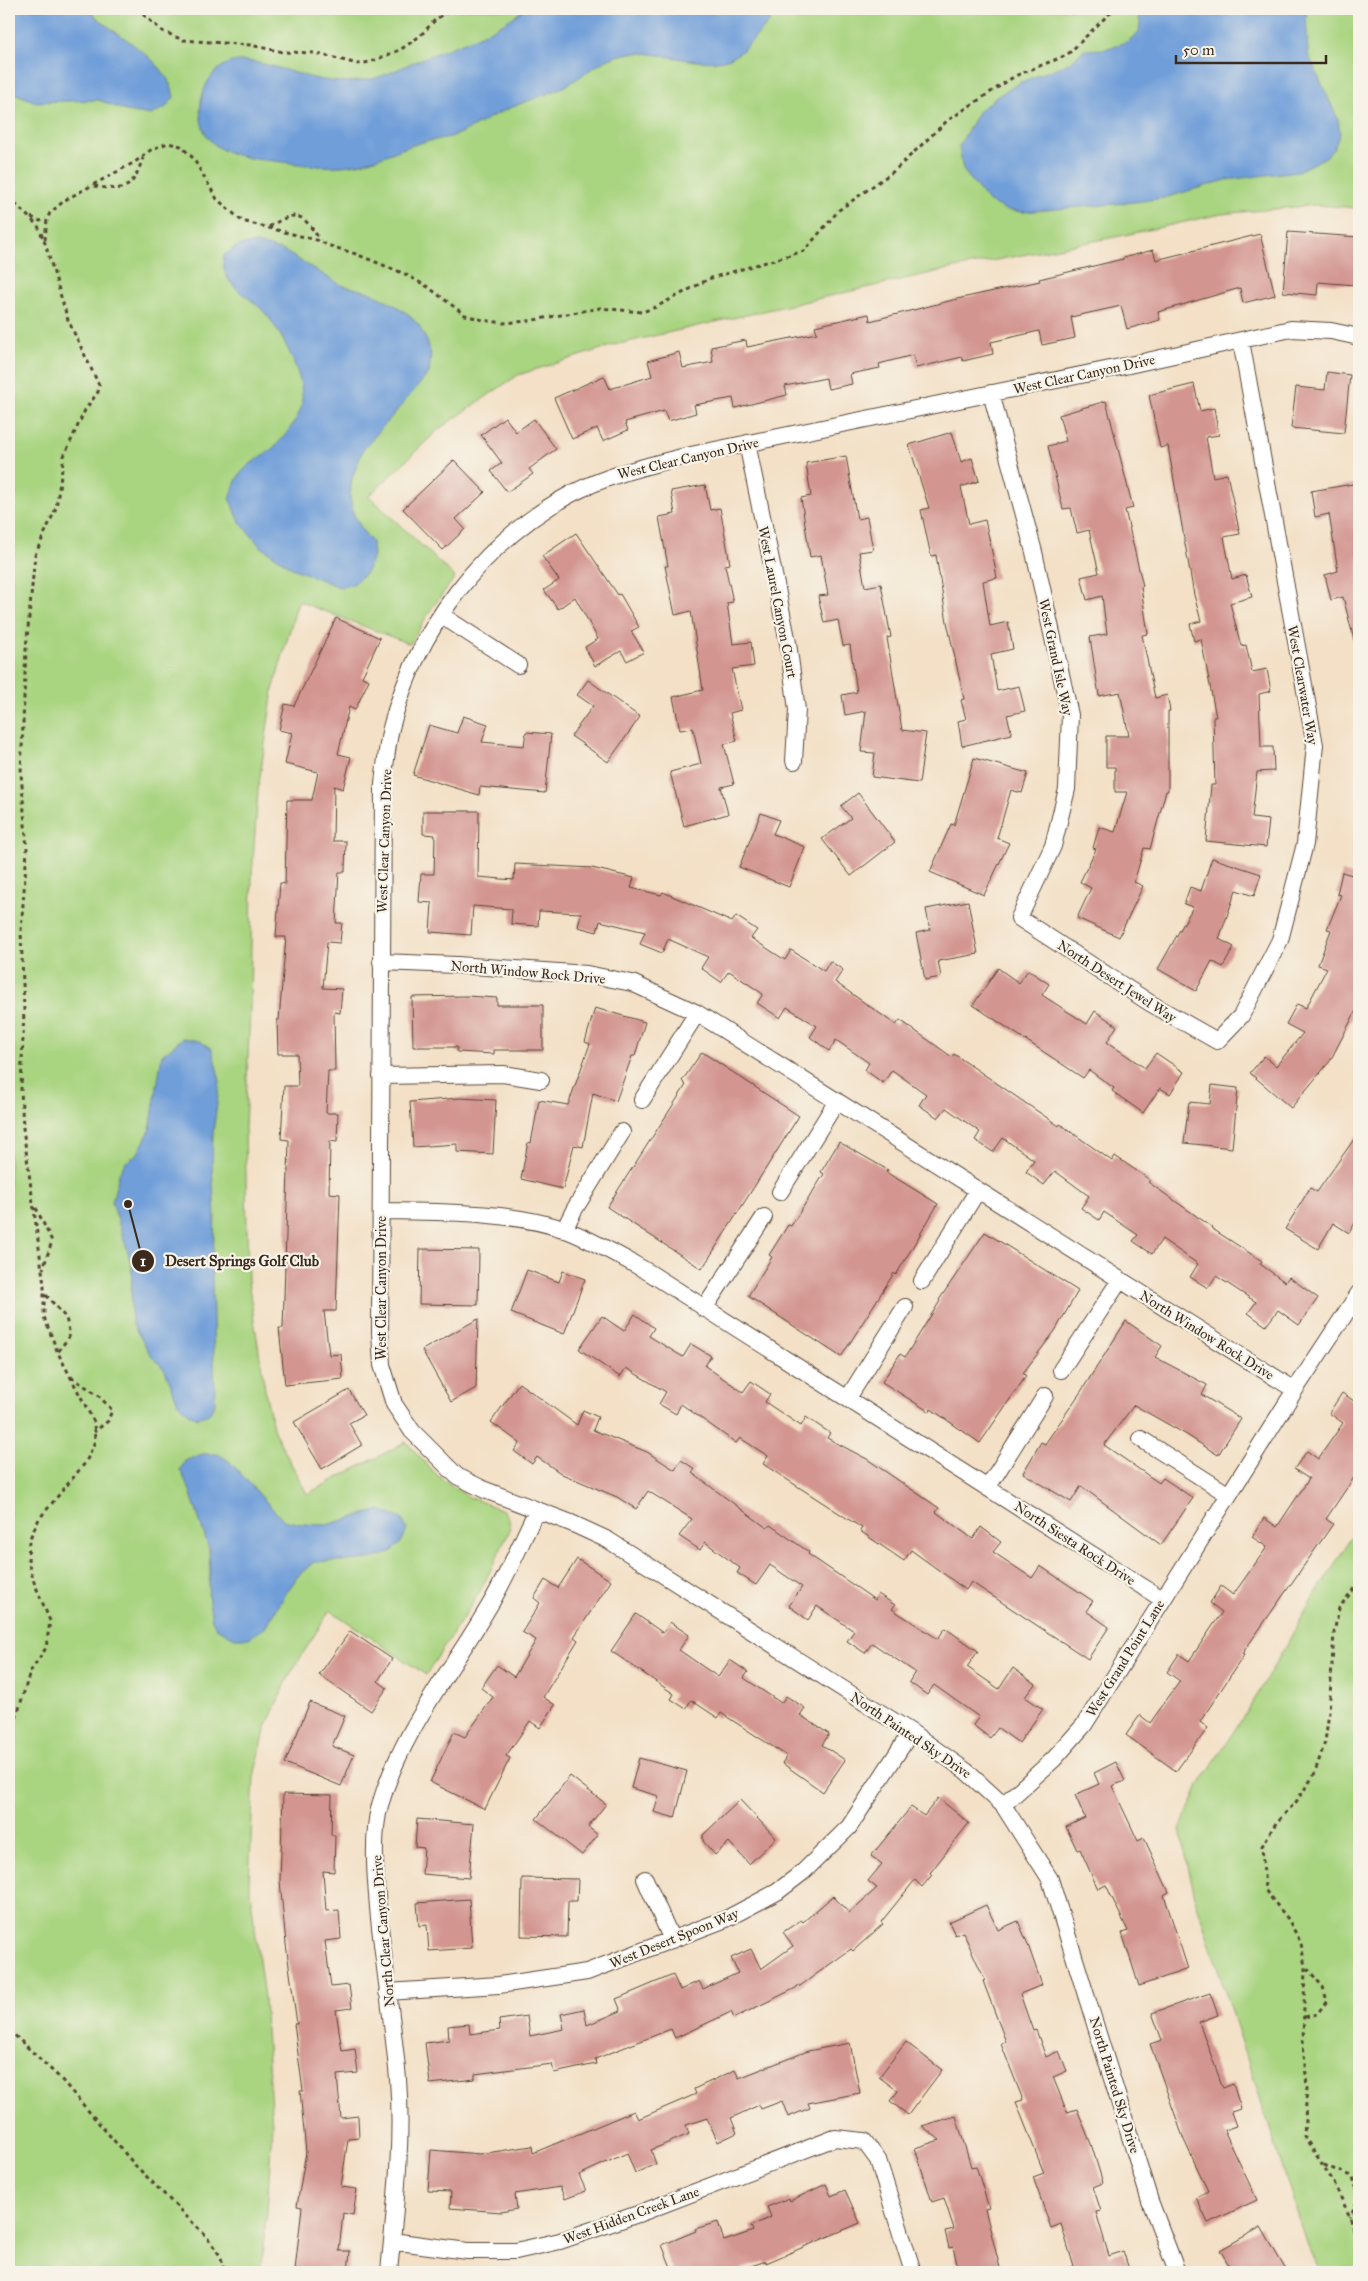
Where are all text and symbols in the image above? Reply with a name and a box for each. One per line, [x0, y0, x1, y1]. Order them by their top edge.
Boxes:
scale bar [1176, 32, 1326, 64]
text: 50 m [1183, 41, 1215, 59]
street label: West Clear Canyon Drive [1012, 351, 1157, 398]
street label: West Clear Canyon Drive [616, 434, 760, 483]
street label: West Laurel Canyon Court [754, 525, 801, 680]
street label: West Grand Isle Way [1035, 597, 1076, 718]
street label: West Clearwater Way [1284, 624, 1321, 747]
street label: West Clear Canyon Drive [373, 768, 396, 913]
street label: North Desert Jewel Way [1053, 937, 1180, 1027]
street label: North Window Rock Drive [450, 957, 606, 988]
street label: West Clear Canyon Drive [373, 1216, 390, 1360]
callout: Desert Springs Golf Club [130, 1246, 329, 1276]
text: 1 [140, 1252, 146, 1270]
text: Desert Springs Golf Club [165, 1252, 320, 1271]
street label: North Window Rock Drive [1136, 1287, 1277, 1384]
street label: North Siesta Rock Drive [1011, 1498, 1139, 1589]
street label: West Grand Point Lane [1083, 1597, 1168, 1720]
street label: North Painted Sky Drive [847, 1689, 975, 1782]
street label: North Clear Canyon Drive [368, 1854, 399, 2008]
street label: West Desert Spoon Way [607, 1905, 742, 1972]
street label: North Painted Sky Drive [1086, 2015, 1143, 2156]
street label: West Hidden Creek Lane [561, 2183, 702, 2248]

